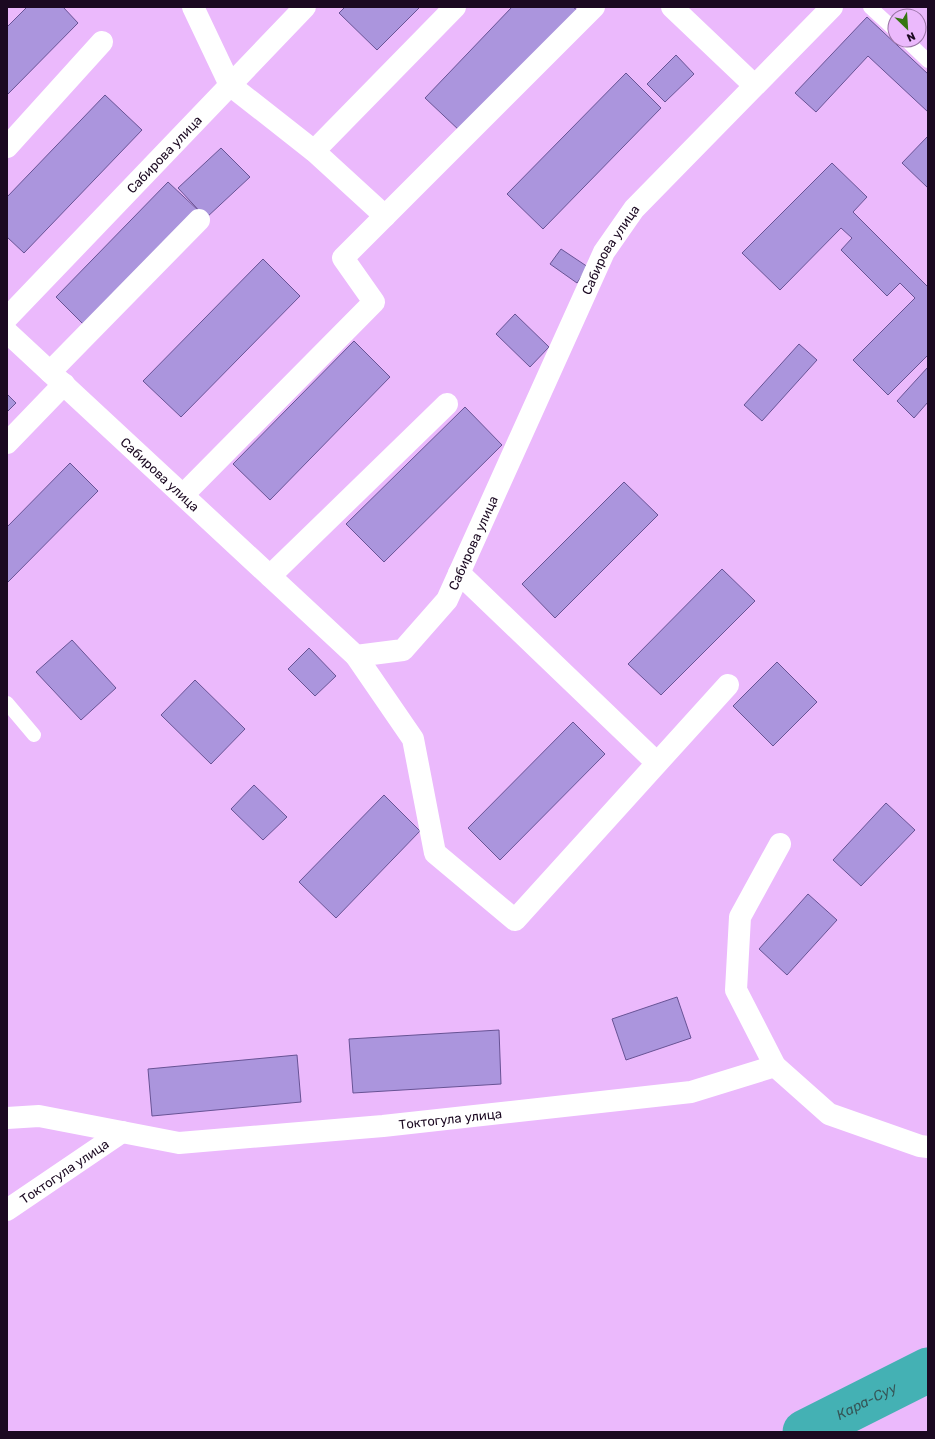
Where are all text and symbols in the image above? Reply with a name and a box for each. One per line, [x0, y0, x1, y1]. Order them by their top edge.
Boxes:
north arrow [887, 8, 927, 48]
text: N [905, 29, 917, 44]
street label: Сабирова улица [124, 113, 205, 196]
street label: Сабирова улица [579, 202, 643, 297]
street label: Сабирова улица [117, 434, 202, 515]
street label: Сабирова улица [446, 494, 501, 592]
street label: Токтогула улица [398, 1106, 503, 1132]
street label: Токтогула улица [17, 1136, 112, 1207]
water label: Кара-Суу [834, 1379, 900, 1424]

